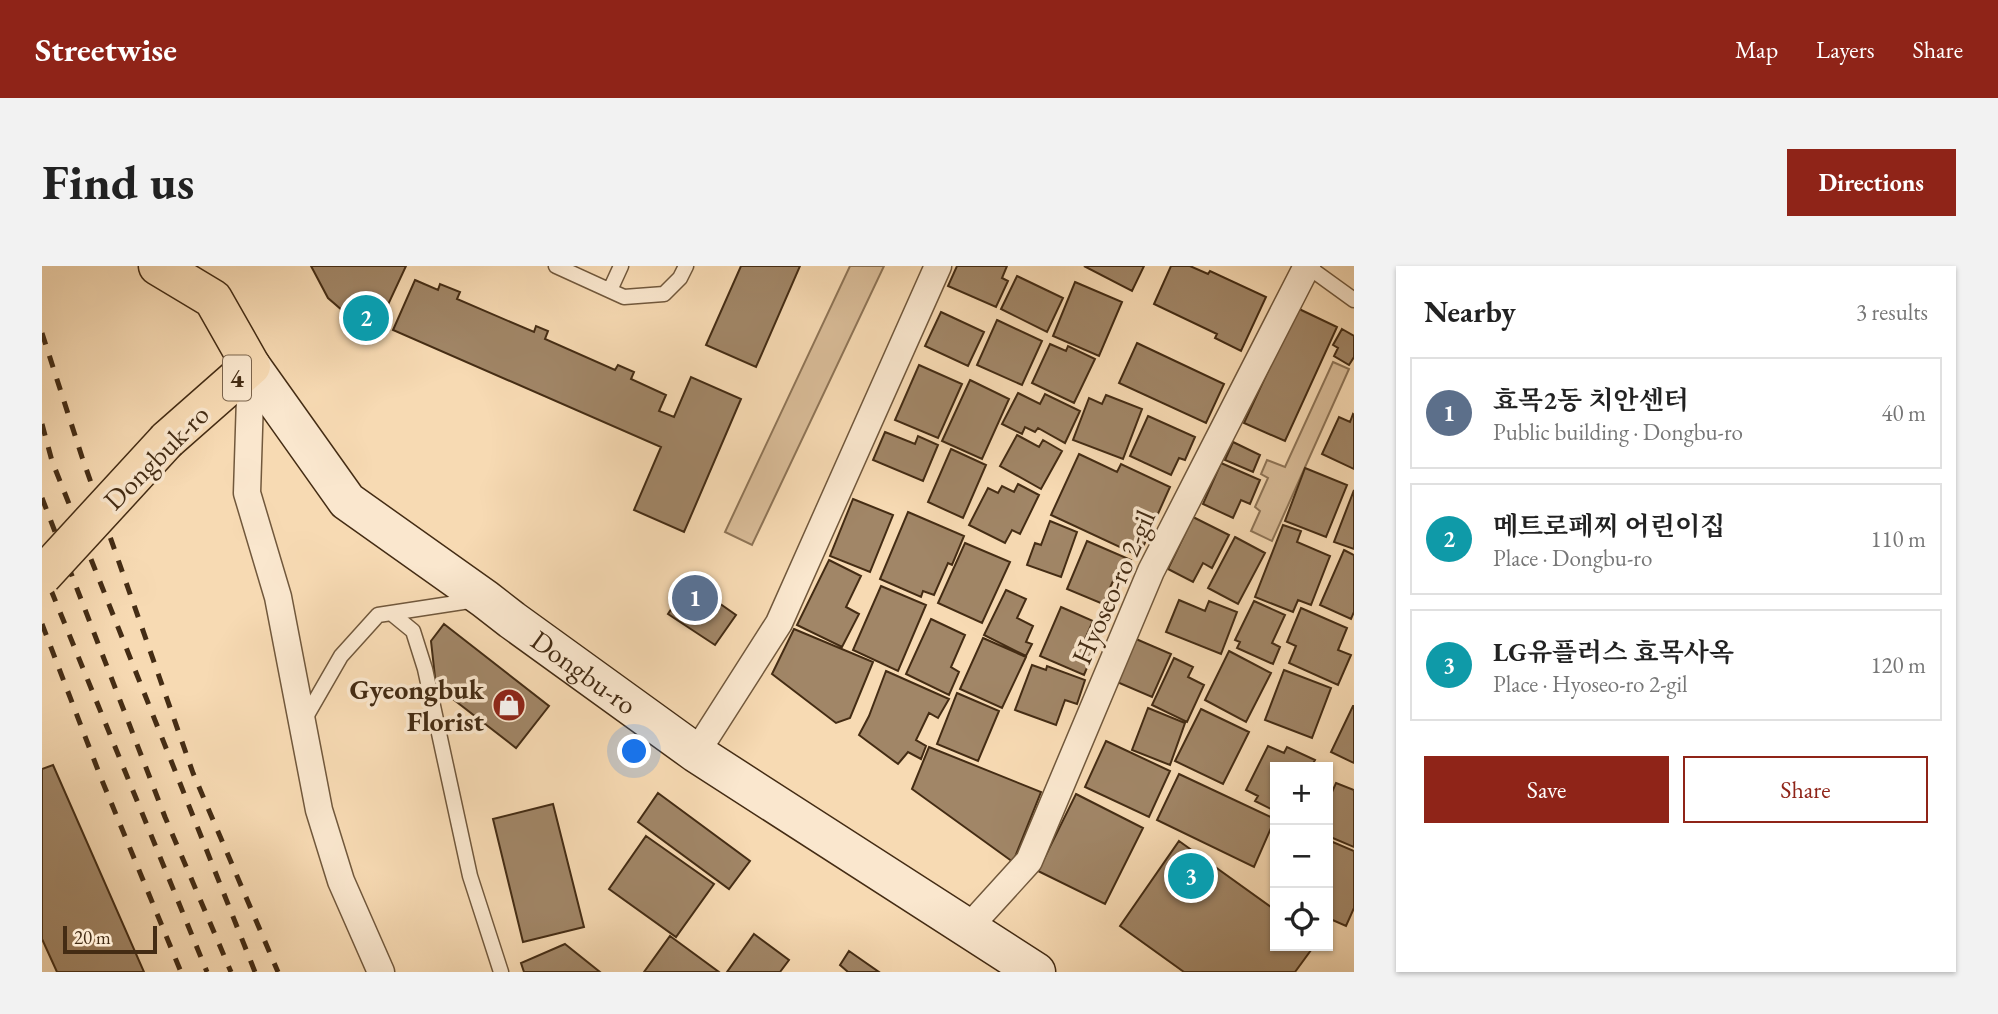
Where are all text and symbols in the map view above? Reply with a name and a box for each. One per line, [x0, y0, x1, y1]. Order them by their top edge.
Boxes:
text: Streetwise [35, 28, 177, 71]
text: Map [1735, 34, 1778, 65]
text: Layers [1816, 34, 1875, 65]
text: Share [1913, 34, 1963, 65]
button: Directions [1787, 149, 1956, 216]
text: Find us [42, 150, 194, 214]
pin: 2 [343, 292, 389, 344]
text: Nearby [1424, 292, 1516, 331]
text: 3 results [1856, 297, 1928, 327]
road number: 4 [223, 356, 251, 400]
text: 효목2동 치안센터 [1493, 383, 1689, 417]
street label: Dongbuk-ro [95, 396, 217, 518]
text: 1 [1443, 398, 1455, 428]
text: 40 m [1881, 398, 1926, 428]
text: Public building · Dongbu-ro [1493, 417, 1743, 447]
street label: Hyoseo-ro 2-gil [1063, 504, 1163, 670]
text: 메트로페찌 어린이집 [1493, 509, 1725, 543]
text: 2 [1443, 524, 1455, 554]
text: 110 m [1870, 524, 1926, 554]
text: Place · Dongbu-ro [1493, 543, 1652, 573]
pin: 1 [672, 572, 718, 624]
street label: Dongbu-ro [524, 622, 644, 722]
text: LG유플러스 효목사옥 [1493, 635, 1734, 669]
text: 3 [1443, 650, 1455, 680]
text: 120 m [1870, 650, 1926, 680]
text: Place · Hyoseo-ro 2-gil [1493, 669, 1688, 699]
place label: Gyeongbuk Florist [349, 671, 485, 739]
shop icon: Gyeongbuk Florist [490, 686, 528, 724]
your location [617, 734, 651, 768]
button: Save [1424, 756, 1669, 823]
button: Share [1683, 756, 1928, 823]
map controls [1270, 762, 1333, 951]
button: + [1270, 762, 1333, 825]
button: − [1270, 825, 1333, 888]
pin: 3 [1168, 850, 1214, 902]
button: locate [1270, 888, 1333, 951]
scale bar [63, 923, 158, 955]
text: 20 m [74, 925, 111, 950]

